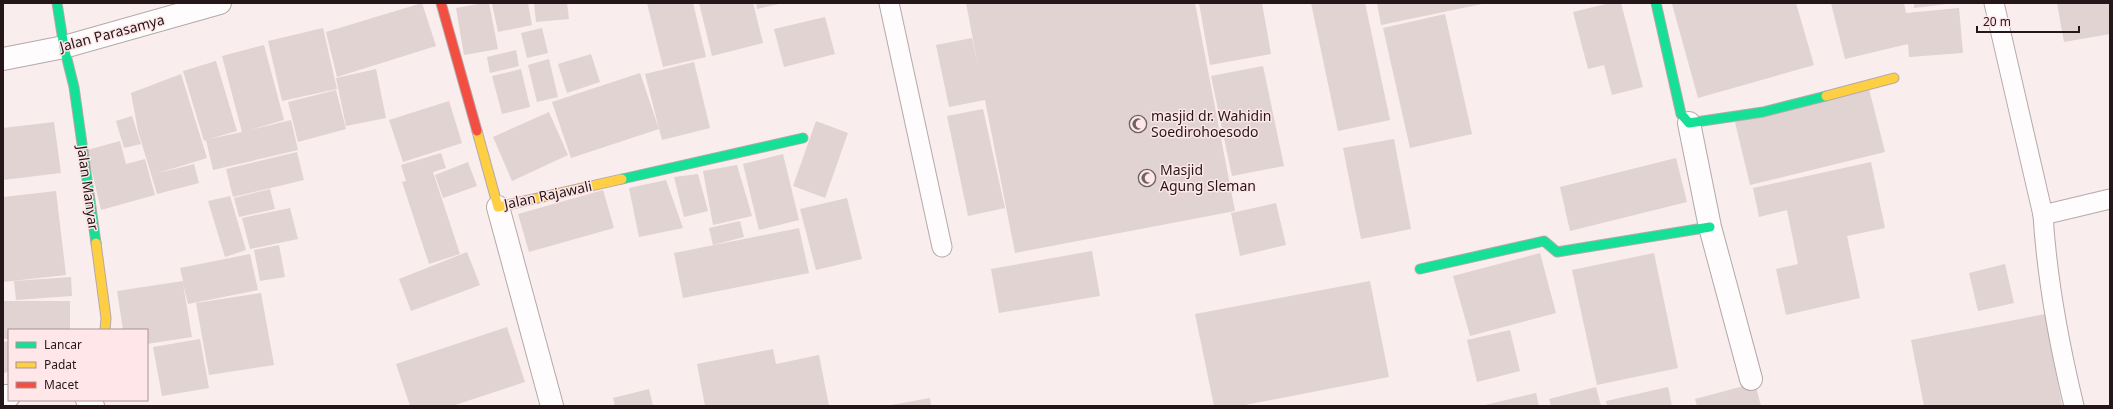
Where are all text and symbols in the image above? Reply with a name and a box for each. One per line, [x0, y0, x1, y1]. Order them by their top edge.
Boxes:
scale bar [1977, 8, 2079, 34]
street label: Jalan Parasamya [55, 9, 166, 56]
text: 20 m [1983, 13, 2011, 30]
place label: masjid dr. Wahidin Soedirohoesodo [1151, 106, 1271, 141]
mosque icon: masjid dr. Wahidin Soedirohoesodo [1128, 114, 1148, 134]
street label: Jalan Manyar [73, 142, 104, 232]
place label: Masjid Agung Sleman [1160, 160, 1256, 195]
mosque icon: Masjid Agung Sleman [1137, 168, 1157, 188]
street label: Jalan Rajawali [500, 176, 594, 214]
legend [8, 329, 148, 401]
text: Lancar [44, 336, 82, 353]
text: Padat [44, 356, 77, 373]
text: Macet [44, 376, 79, 393]

